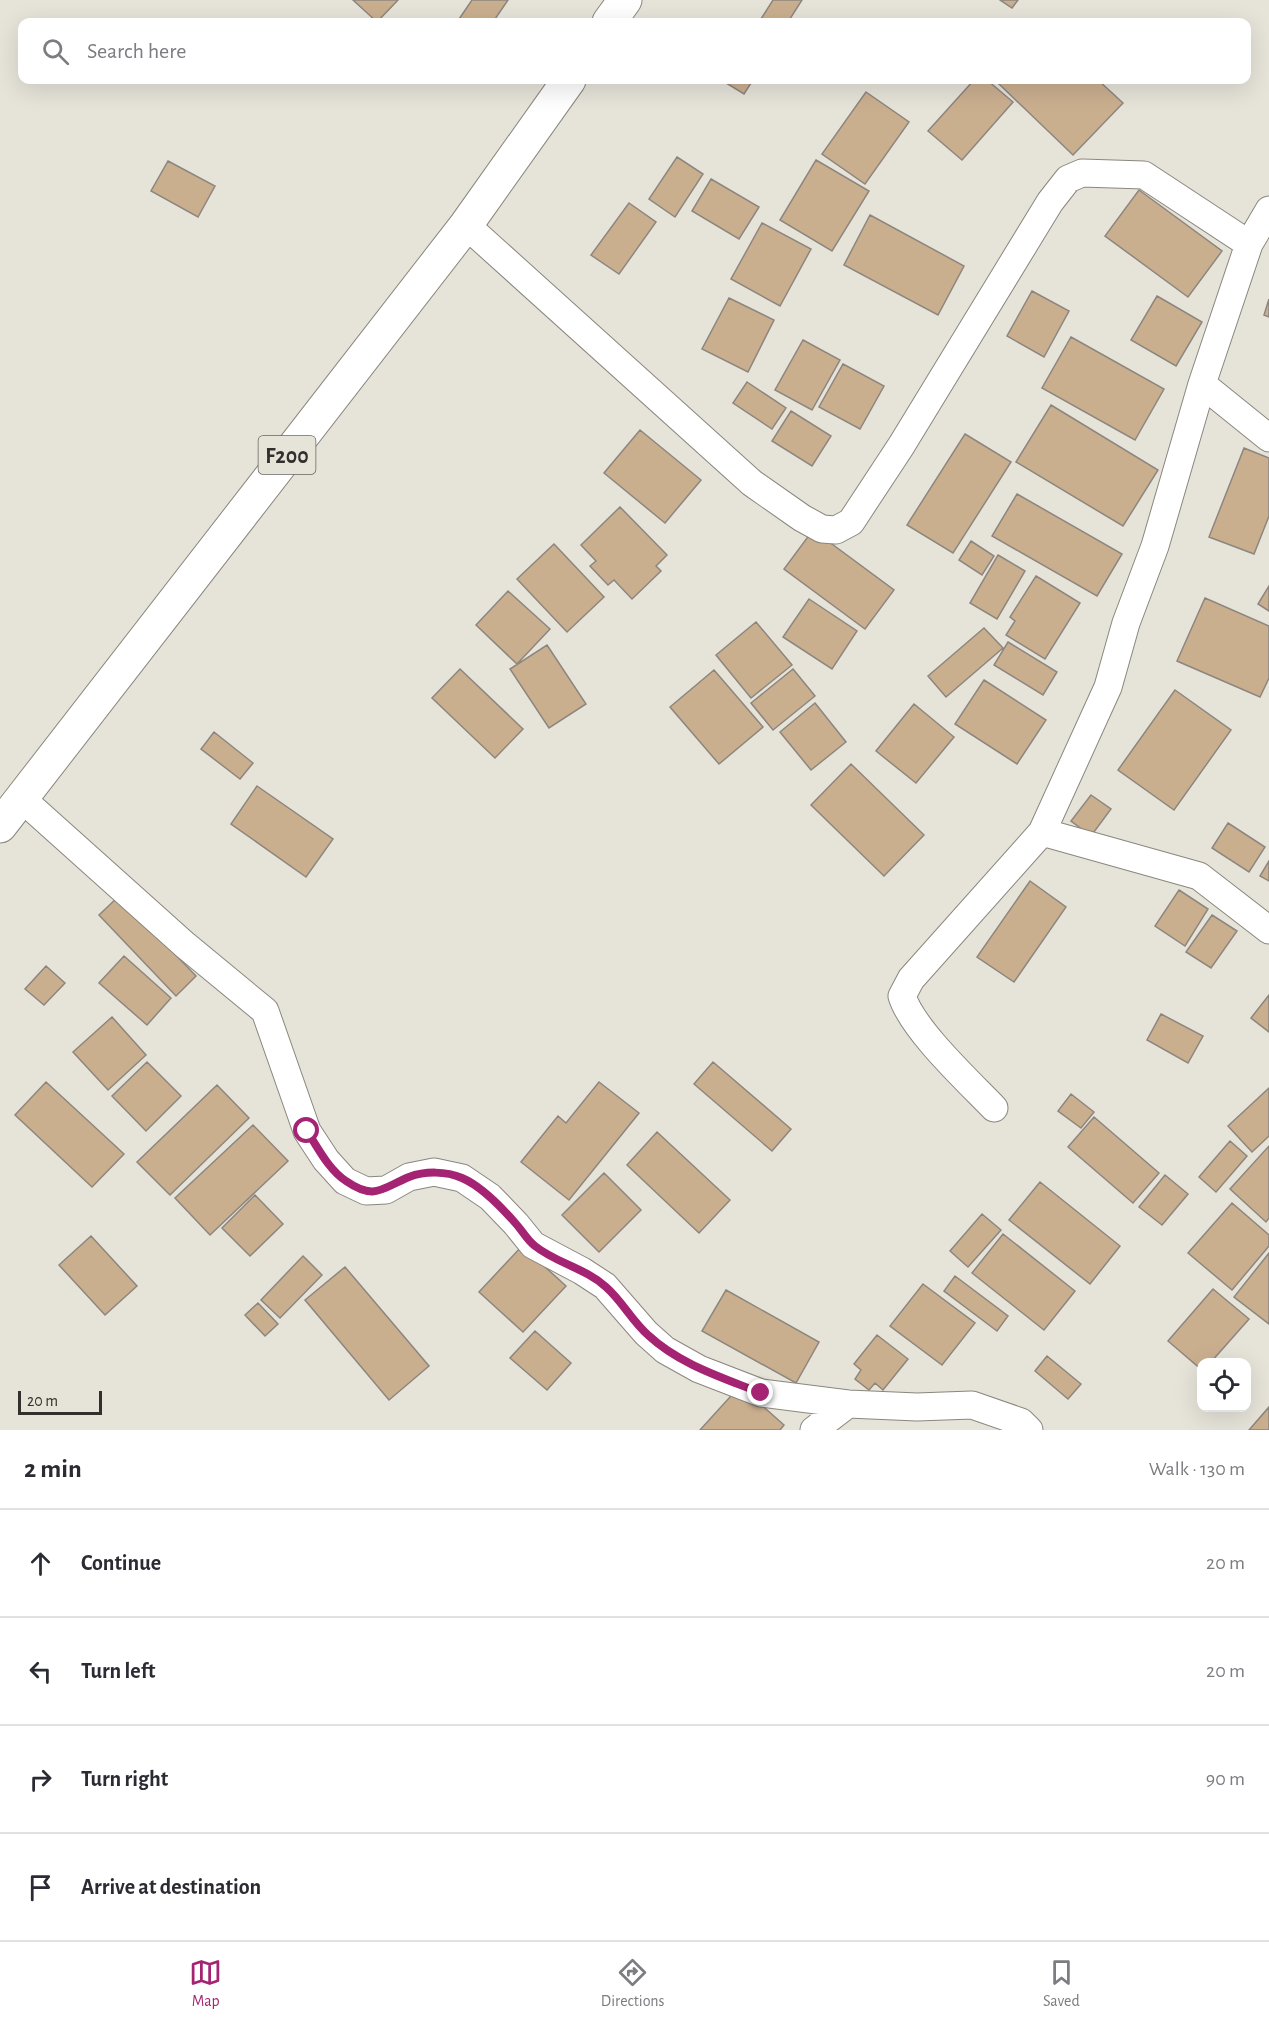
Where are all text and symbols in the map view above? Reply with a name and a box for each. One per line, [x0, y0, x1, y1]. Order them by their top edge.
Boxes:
search box [18, 18, 1251, 84]
icon: search [39, 35, 72, 68]
text: Search here [87, 40, 186, 62]
road number: F200 [258, 436, 316, 474]
route start [293, 1117, 319, 1143]
map controls [1197, 1358, 1251, 1412]
button: locate [1197, 1358, 1251, 1412]
route end [747, 1379, 773, 1405]
scale bar [18, 1388, 102, 1416]
text: 20 m [27, 1393, 58, 1409]
text: 2 min [24, 1456, 82, 1482]
text: Walk · 130 m [1149, 1459, 1245, 1479]
icon: ahead [24, 1547, 57, 1580]
text: Continue [81, 1552, 161, 1574]
text: 20 m [1206, 1553, 1245, 1573]
icon: left [24, 1655, 57, 1688]
text: Turn left [81, 1660, 155, 1682]
text: 20 m [1206, 1661, 1245, 1681]
icon: right [24, 1763, 57, 1796]
text: Turn right [81, 1768, 168, 1790]
text: 90 m [1206, 1769, 1245, 1789]
icon: arrive [24, 1871, 57, 1904]
text: Arrive at destination [81, 1876, 261, 1898]
tab: Map [189, 1956, 222, 2011]
tab: Directions [601, 1956, 665, 2011]
tab: Saved [1043, 1956, 1080, 2011]

